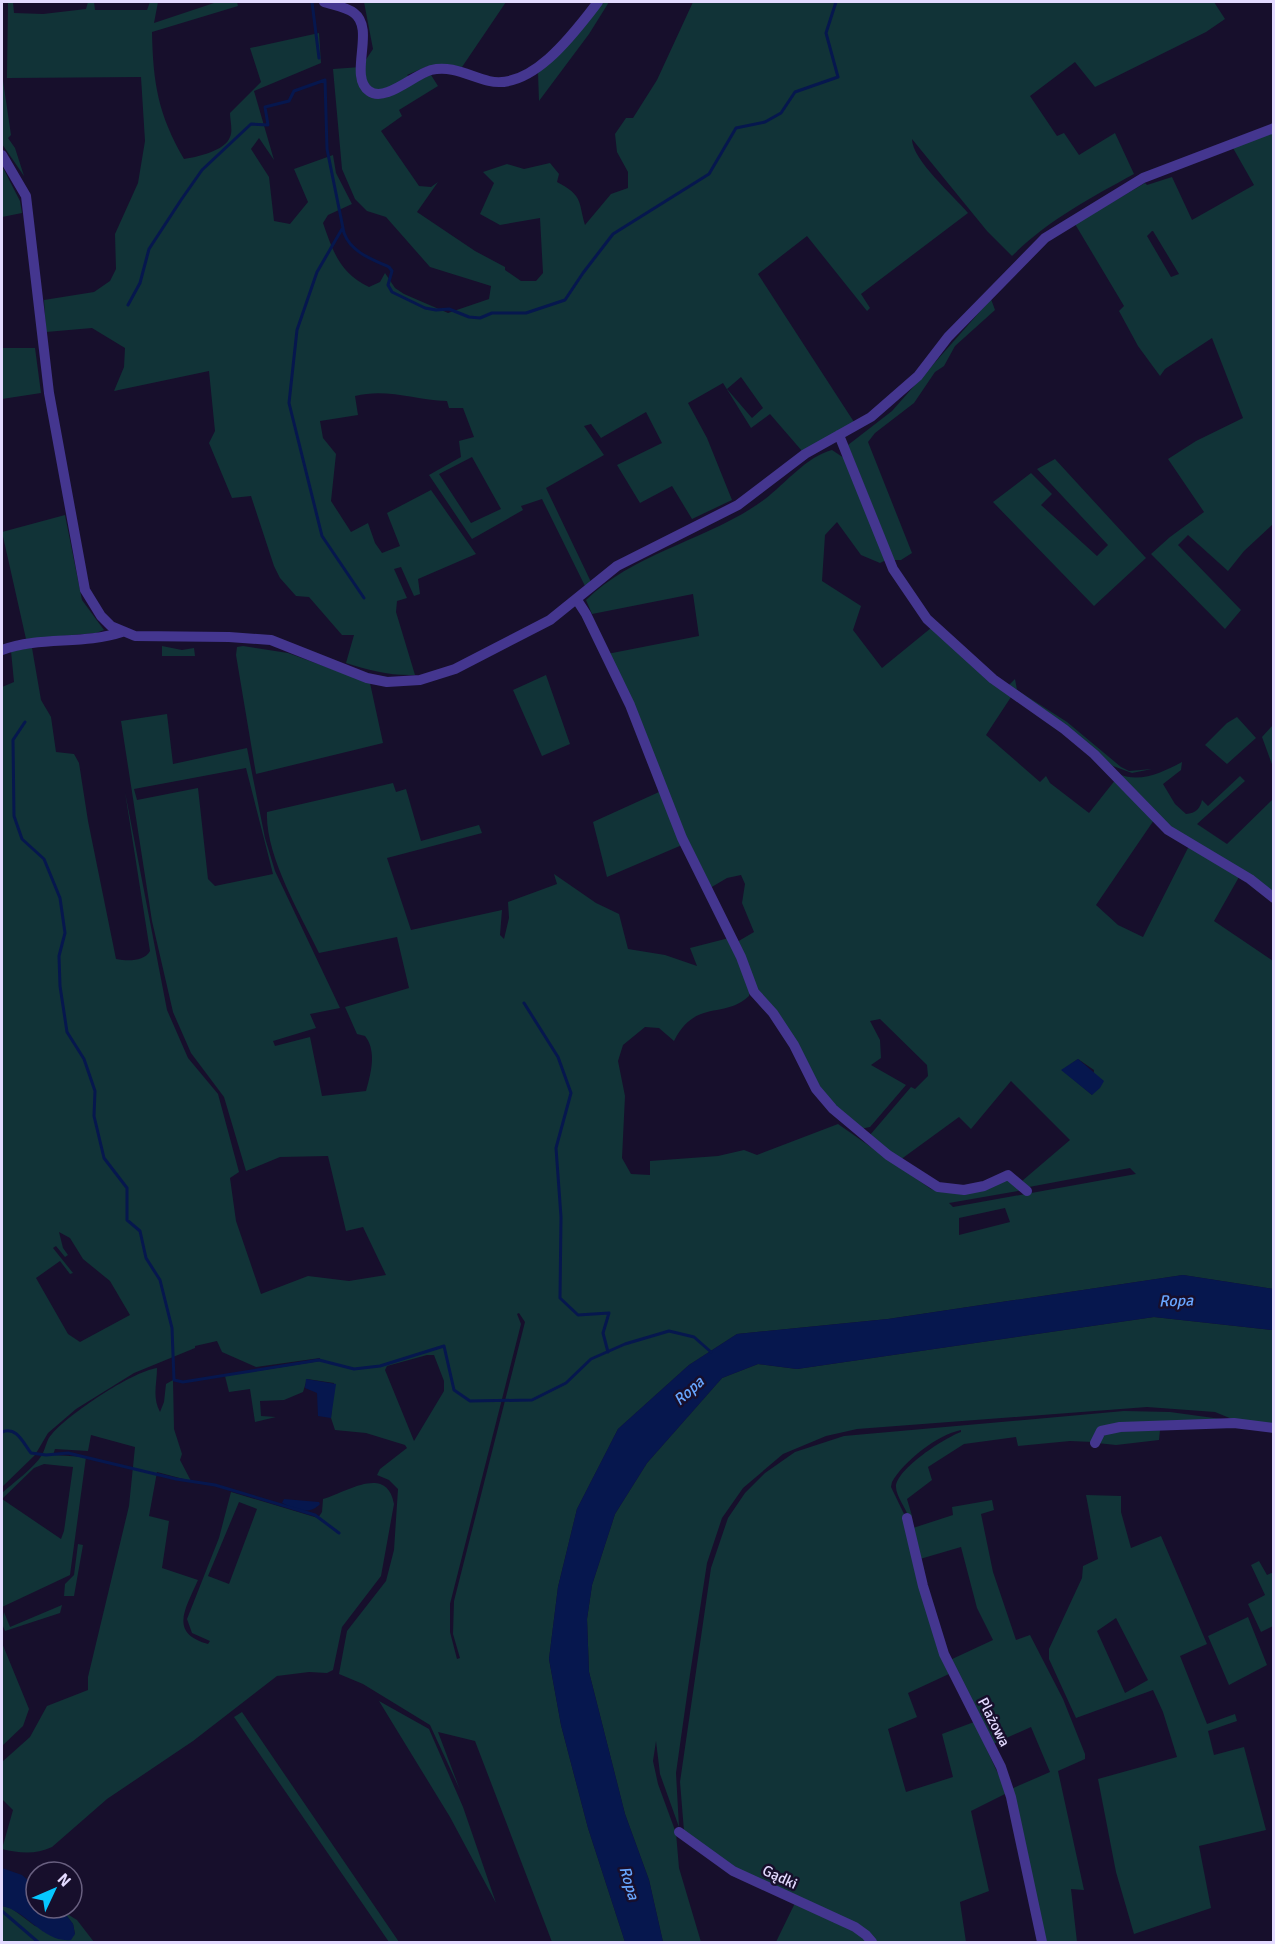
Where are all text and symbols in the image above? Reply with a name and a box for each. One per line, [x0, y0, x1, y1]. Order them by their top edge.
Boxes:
water label: Ropa [1159, 1290, 1194, 1312]
water label: Ropa [670, 1371, 709, 1410]
street label: Plażowa [974, 1694, 1014, 1750]
north arrow [24, 1860, 84, 1920]
street label: Gądki [760, 1861, 800, 1893]
water label: Ropa [614, 1864, 644, 1903]
text: N [53, 1869, 75, 1891]

